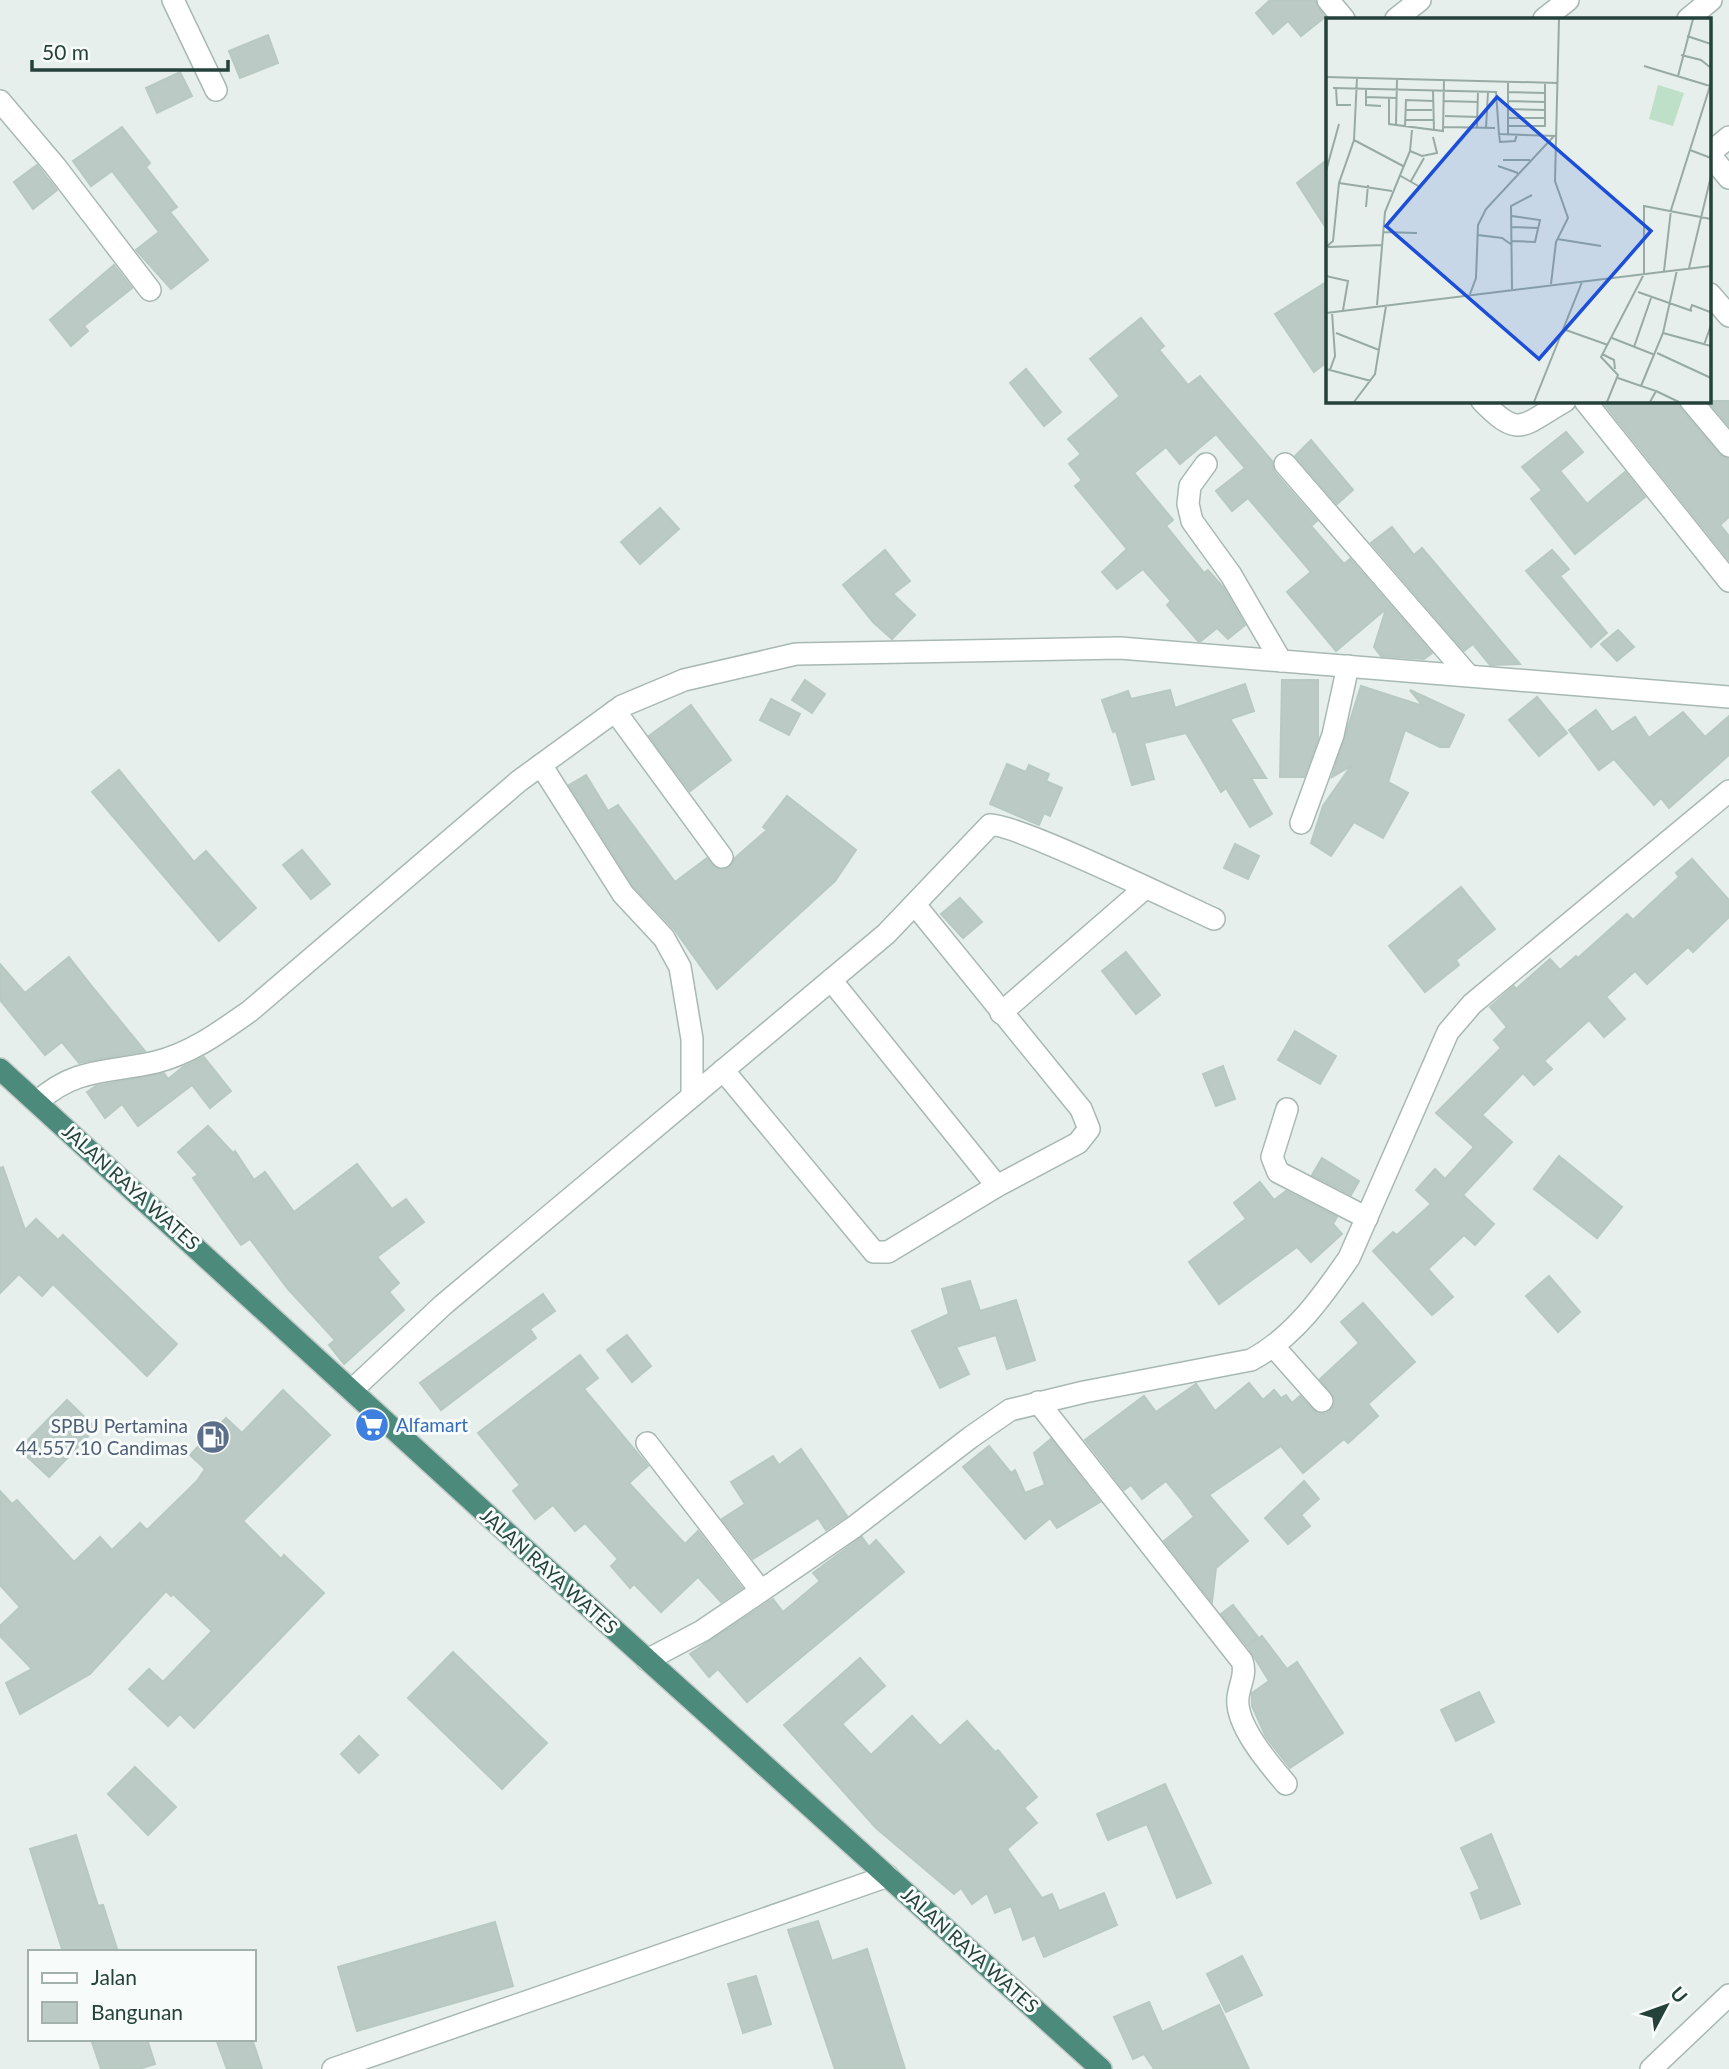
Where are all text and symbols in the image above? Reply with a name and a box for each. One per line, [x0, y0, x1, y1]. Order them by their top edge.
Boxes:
inset map [1326, 18, 1712, 402]
scale bar [32, 28, 228, 72]
text: 50 m [42, 39, 89, 64]
street label: JALAN RAYA WATES [58, 1119, 205, 1254]
supermarket icon: Alfamart [353, 1406, 391, 1444]
place label: Alfamart [396, 1413, 468, 1436]
place label: SPBU Pertamina 44.557.10 Candimas [16, 1414, 188, 1459]
fuel station icon: SPBU Pertamina 44.557.10 Candimas [194, 1418, 232, 1456]
street label: JALAN RAYA WATES [476, 1503, 623, 1638]
street label: JALAN RAYA WATES [897, 1882, 1044, 2017]
legend [28, 1950, 256, 2041]
text: Jalan [91, 1964, 137, 1989]
north arrow [1631, 1971, 1701, 2041]
text: U [1666, 1982, 1693, 2007]
text: Bangunan [91, 1999, 183, 2024]

